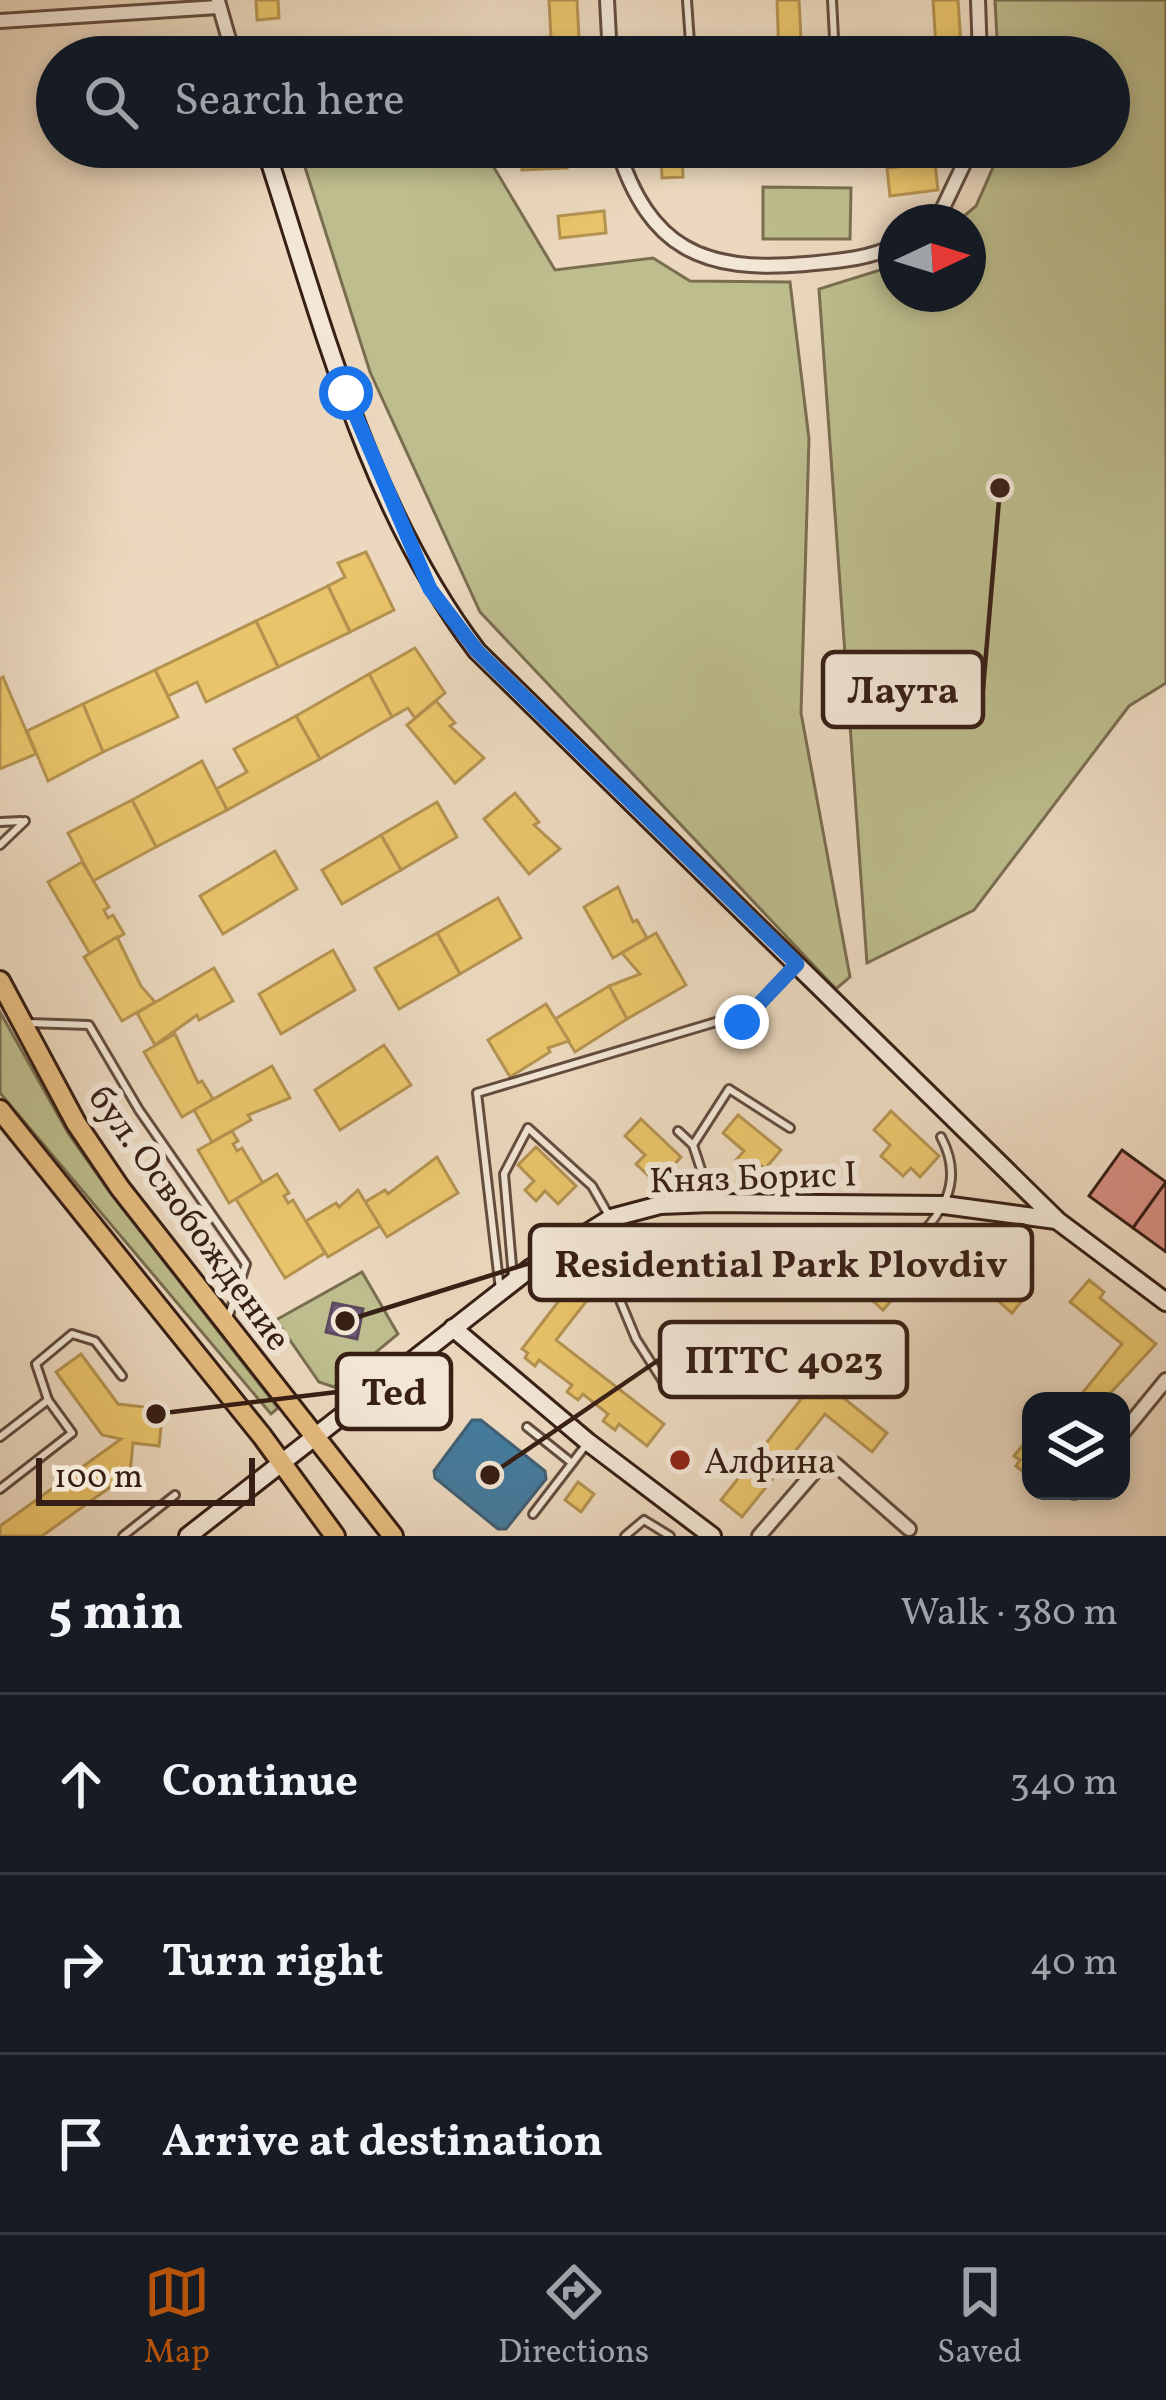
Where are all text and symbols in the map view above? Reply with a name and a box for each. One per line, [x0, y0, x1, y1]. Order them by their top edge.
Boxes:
search box [36, 36, 1130, 168]
icon: search [78, 69, 144, 135]
text: Search here [174, 71, 405, 134]
north arrow [878, 204, 986, 312]
route start [319, 366, 373, 420]
callout: Лаута [823, 652, 983, 727]
text: Лаута [847, 666, 959, 720]
route end [715, 995, 769, 1049]
street label: бул. Освобождение [74, 1077, 301, 1362]
street label: Княз Борис I [648, 1151, 858, 1209]
callout: Residential Park Plovdiv [530, 1225, 1032, 1300]
text: Residential Park Plovdiv [554, 1240, 1008, 1294]
callout: ПТТС 4023 [660, 1322, 907, 1397]
text: ПТТС 4023 [685, 1336, 883, 1390]
callout: Ted [337, 1354, 451, 1429]
text: Ted [361, 1368, 427, 1422]
map controls [1022, 1392, 1130, 1500]
button: layers [1022, 1392, 1130, 1500]
place label: Алфина [704, 1439, 836, 1489]
marker: Алфина [667, 1447, 693, 1473]
scale bar [36, 1452, 255, 1505]
text: 100 m [54, 1456, 143, 1502]
text: 5 min [48, 1579, 184, 1650]
text: Walk · 380 m [900, 1587, 1118, 1641]
icon: ahead [48, 1751, 114, 1817]
text: Continue [162, 1752, 358, 1815]
text: 340 m [1010, 1757, 1118, 1811]
icon: right [48, 1931, 114, 1997]
text: Turn right [162, 1932, 383, 1995]
text: 40 m [1030, 1937, 1118, 1991]
icon: arrive [48, 2111, 114, 2177]
text: Arrive at destination [162, 2112, 603, 2175]
tab: Map [144, 2259, 210, 2377]
tab: Directions [498, 2259, 649, 2377]
tab: Saved [937, 2259, 1022, 2377]

